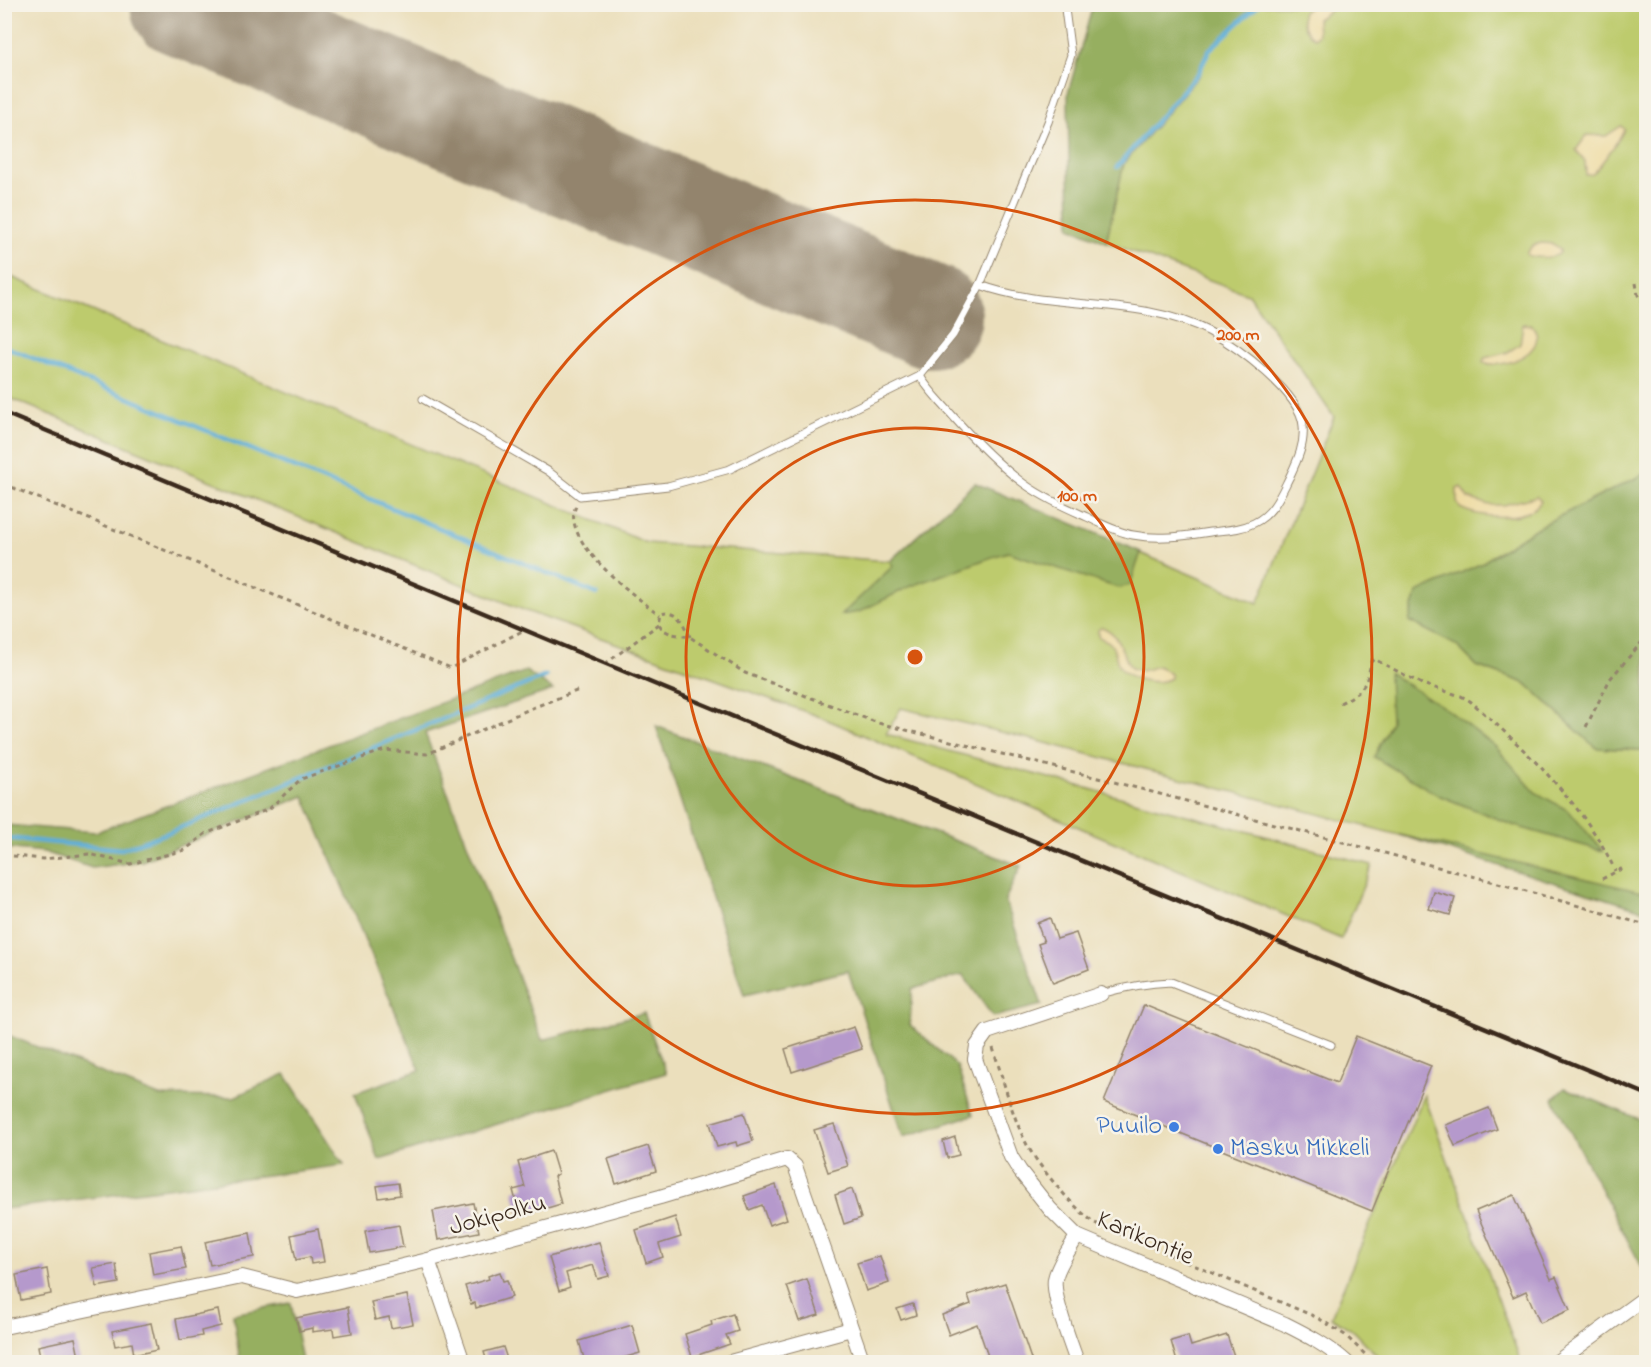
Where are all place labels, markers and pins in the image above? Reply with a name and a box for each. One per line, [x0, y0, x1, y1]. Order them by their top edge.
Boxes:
centre of rings [905, 647, 925, 667]
place label: Puuilo [1096, 1108, 1162, 1146]
marker: Puuilo [1167, 1120, 1181, 1134]
place label: Masku Mikkeli [1230, 1130, 1370, 1168]
marker: Masku Mikkeli [1211, 1142, 1225, 1156]

